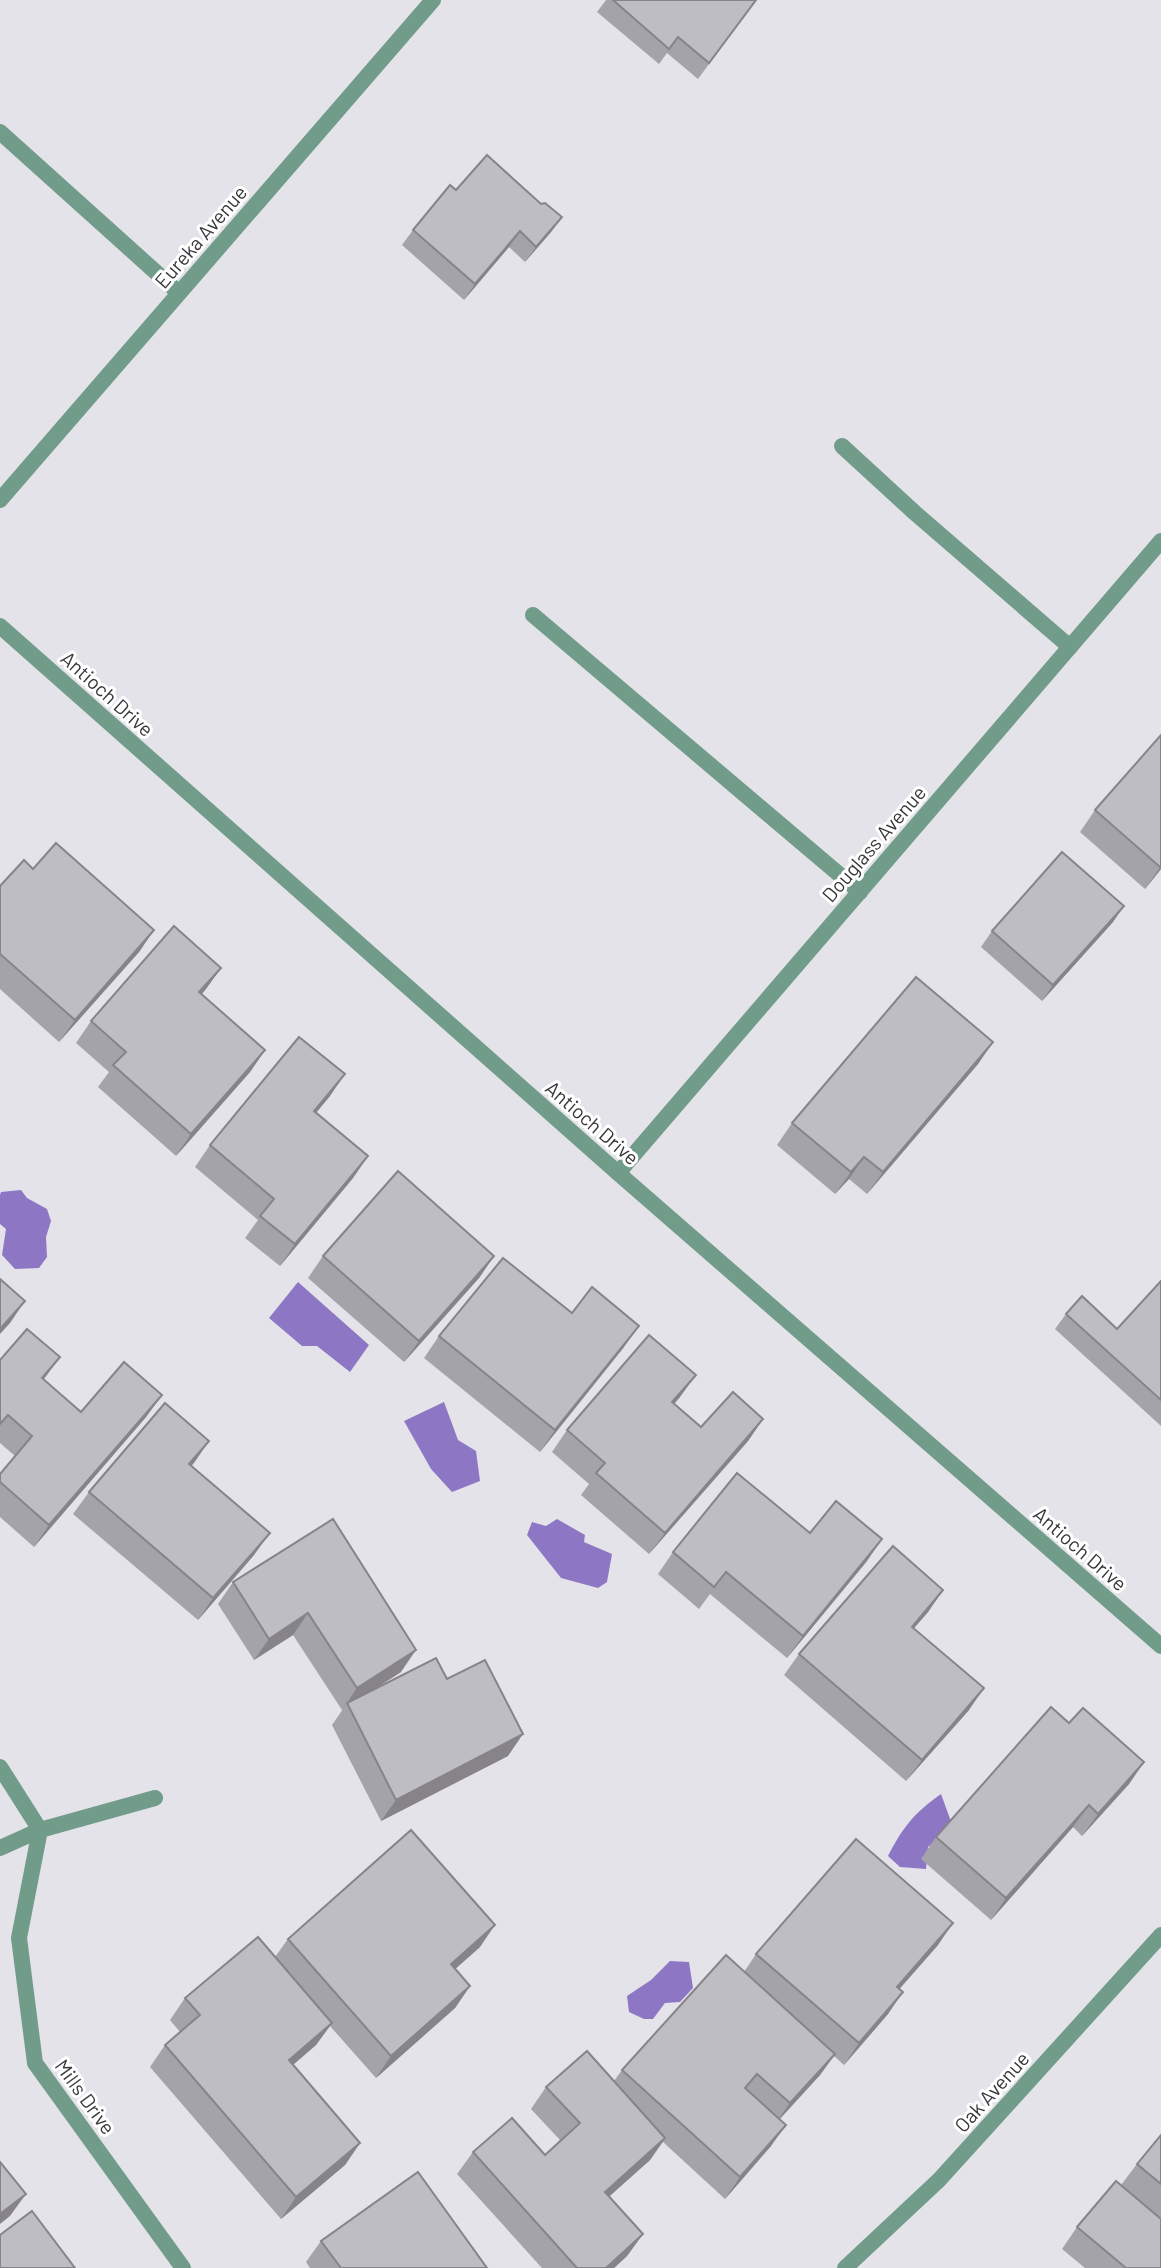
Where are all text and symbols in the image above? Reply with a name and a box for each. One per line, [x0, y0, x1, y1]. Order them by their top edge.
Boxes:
street label: Eureka Avenue [149, 180, 251, 293]
street label: Antioch Drive [57, 646, 159, 741]
street label: Douglass Avenue [816, 780, 930, 906]
street label: Antioch Drive [541, 1075, 644, 1169]
street label: Antioch Drive [1029, 1501, 1132, 1595]
street label: Oak Avenue [949, 2046, 1034, 2137]
street label: Mills Drive [51, 2054, 121, 2139]

